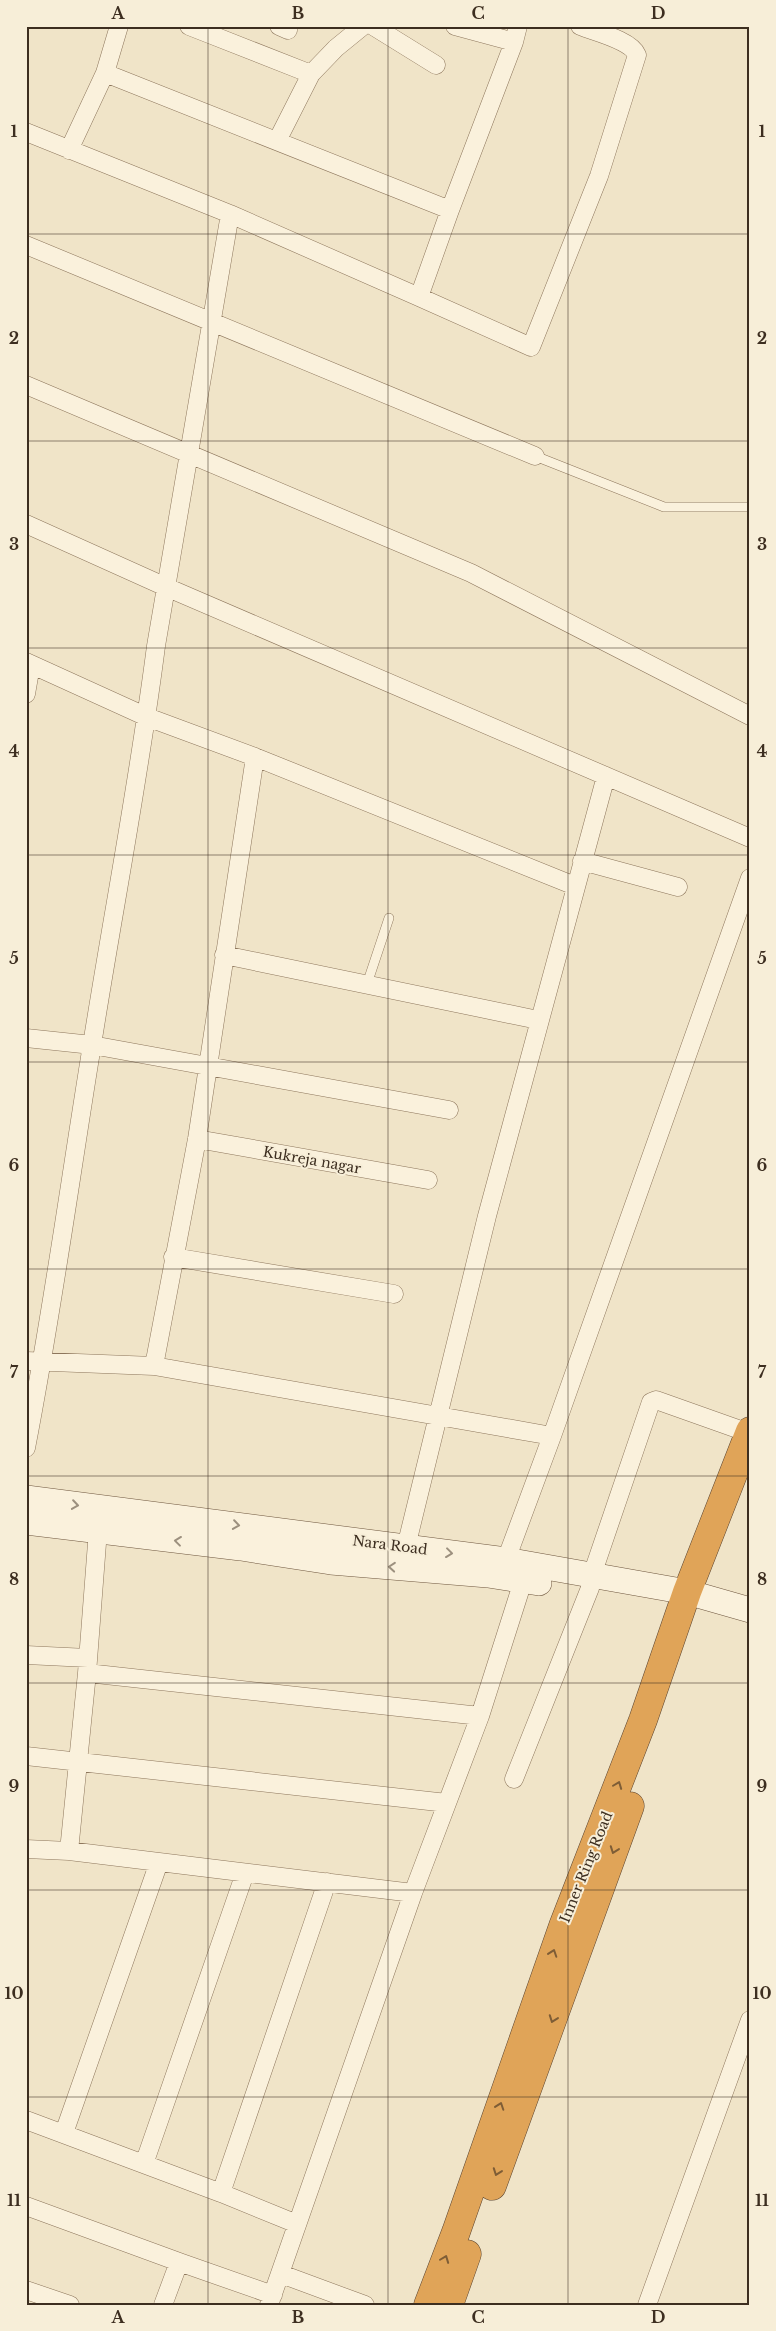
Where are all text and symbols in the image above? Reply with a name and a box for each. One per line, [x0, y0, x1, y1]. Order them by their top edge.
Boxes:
text: A [111, 3, 126, 23]
text: B [292, 3, 305, 23]
text: C [471, 3, 485, 23]
text: D [651, 3, 665, 23]
text: 1 [11, 121, 18, 141]
text: 1 [759, 121, 766, 141]
text: 2 [9, 328, 19, 348]
text: 2 [757, 328, 767, 348]
text: 3 [9, 534, 19, 554]
text: 3 [757, 534, 767, 554]
text: 4 [9, 741, 19, 761]
text: 4 [757, 741, 767, 761]
text: 5 [9, 948, 19, 968]
text: 5 [757, 948, 767, 968]
street label: Kukreja nagar [261, 1143, 363, 1178]
text: 6 [9, 1155, 20, 1175]
text: 6 [757, 1155, 768, 1175]
text: 7 [10, 1362, 19, 1382]
text: 7 [758, 1362, 767, 1382]
one-way arrow [71, 1499, 79, 1510]
one-way arrow [232, 1519, 240, 1530]
street label: Nara Road [351, 1531, 429, 1559]
one-way arrow [174, 1536, 182, 1547]
one-way arrow [445, 1547, 453, 1558]
one-way arrow [387, 1561, 395, 1572]
text: 8 [9, 1569, 19, 1589]
text: 8 [757, 1569, 767, 1589]
text: 9 [9, 1776, 20, 1796]
text: 9 [757, 1776, 768, 1796]
one-way arrow [612, 1781, 623, 1790]
street label: Inner Ring Road [555, 1808, 617, 1925]
one-way arrow [610, 1845, 620, 1854]
one-way arrow [548, 1949, 558, 1958]
text: 10 [4, 1983, 24, 2003]
text: 10 [752, 1983, 772, 2003]
one-way arrow [549, 2014, 559, 2023]
one-way arrow [494, 2103, 504, 2111]
one-way arrow [493, 2167, 503, 2176]
text: 11 [7, 2190, 21, 2210]
text: 11 [755, 2190, 769, 2210]
one-way arrow [439, 2255, 449, 2264]
text: A [111, 2307, 126, 2327]
text: B [292, 2307, 305, 2327]
text: C [471, 2307, 485, 2327]
text: D [651, 2307, 665, 2327]

